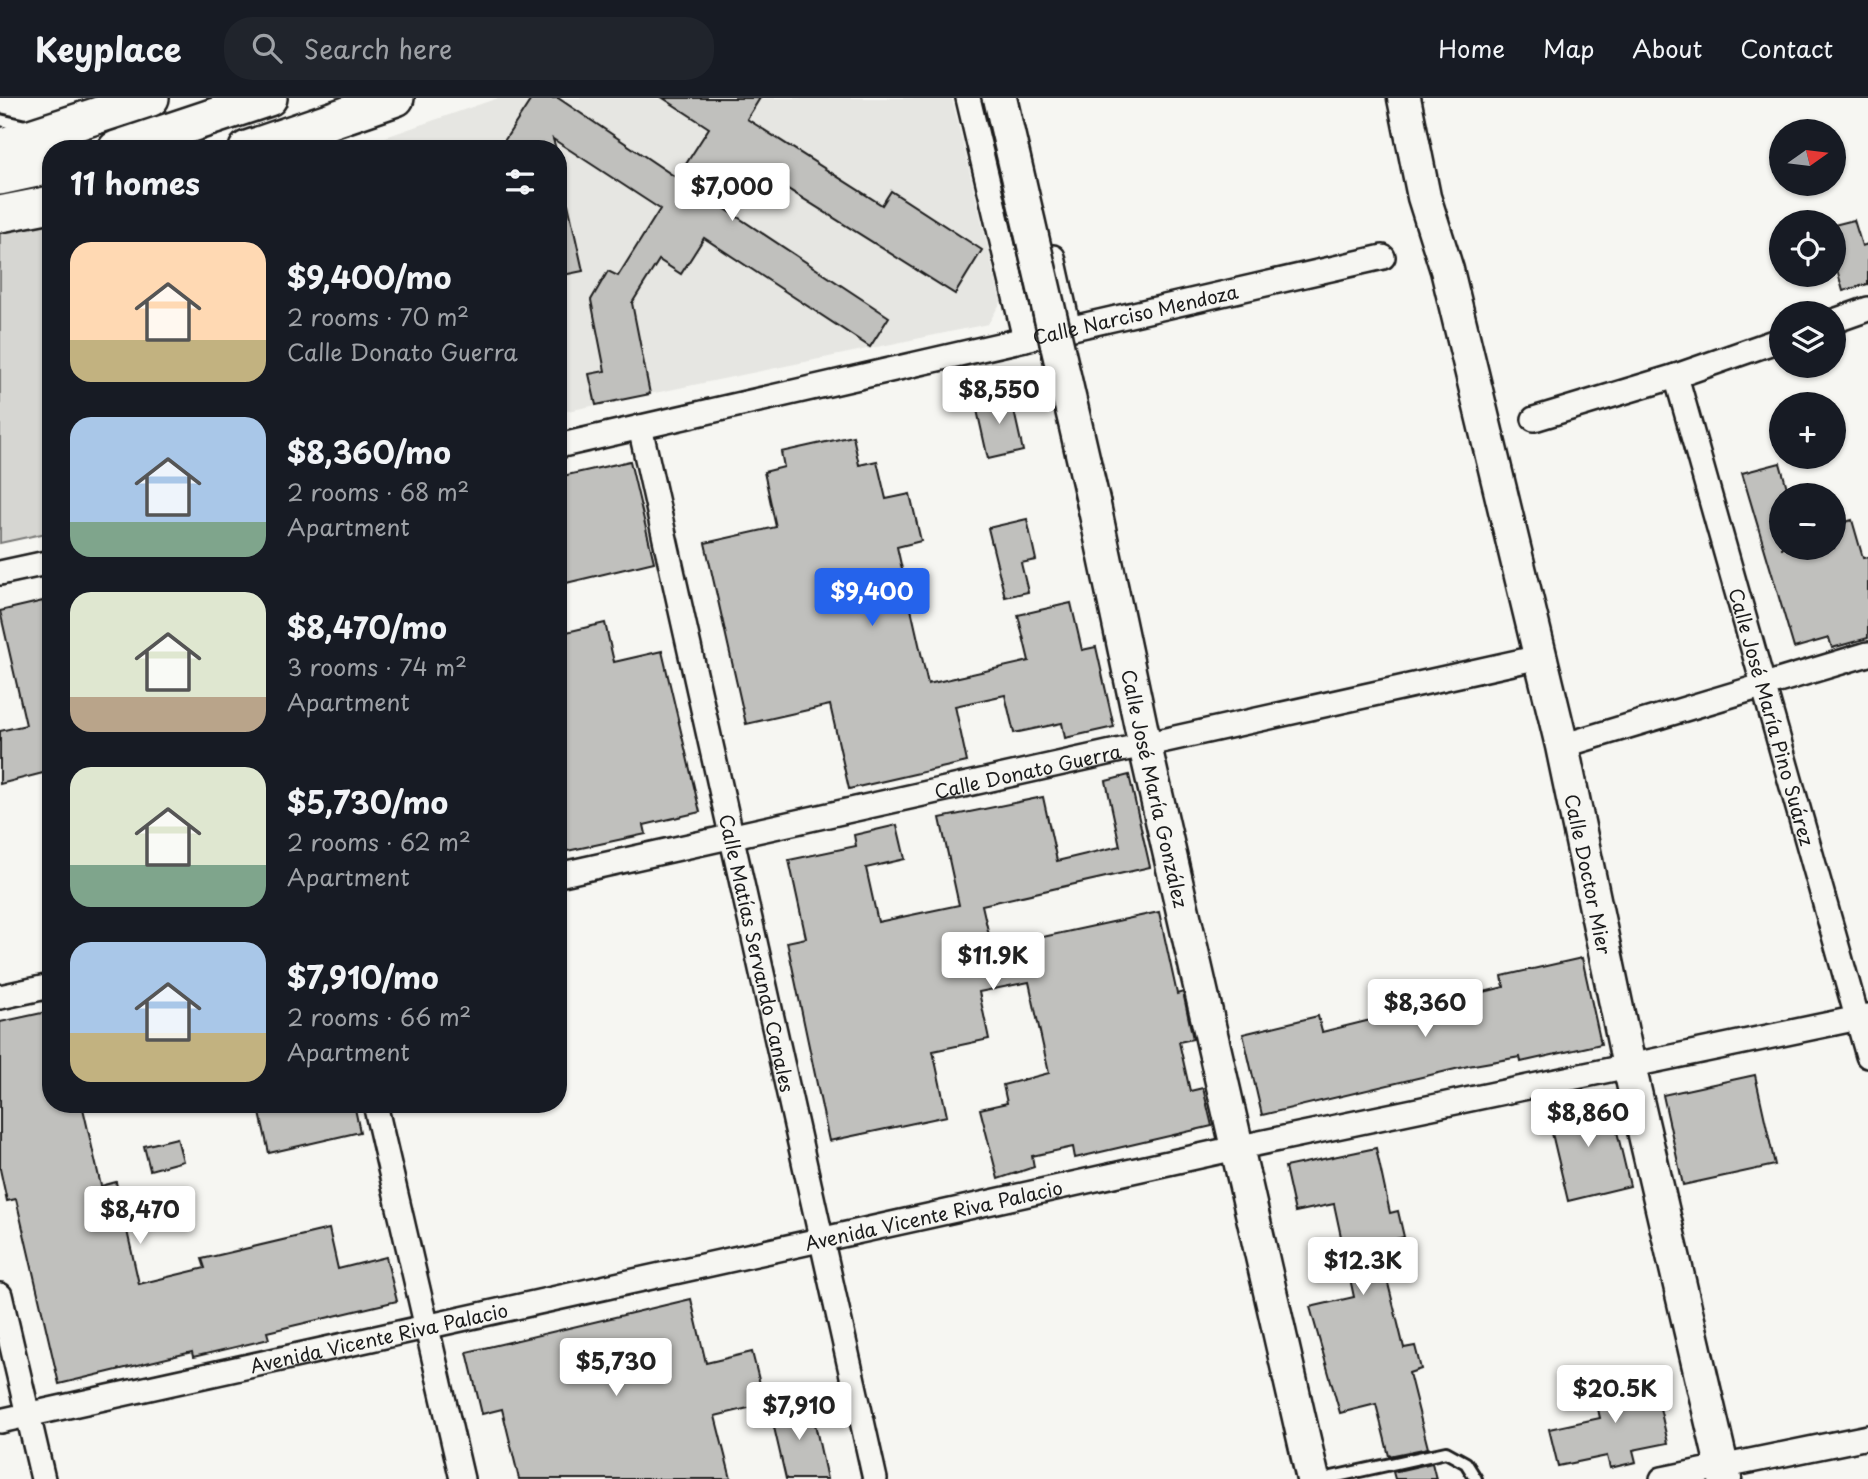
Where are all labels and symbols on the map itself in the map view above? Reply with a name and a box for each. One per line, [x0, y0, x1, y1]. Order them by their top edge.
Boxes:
north arrow [1769, 119, 1846, 196]
pin: $7,000 [675, 164, 789, 223]
street label: Calle Narciso Mendoza [1030, 277, 1241, 351]
pin: $8,550 [942, 366, 1056, 426]
pin: $9,400 [815, 568, 929, 628]
street label: Calle José María Pino Suárez [1722, 585, 1822, 849]
street label: Calle José María González [1115, 667, 1196, 910]
street label: Calle Donato Guerra [931, 736, 1124, 805]
street label: Calle Doctor Mier [1558, 791, 1619, 957]
street label: Calle Matías Servando Canales [713, 811, 802, 1095]
pin: $11.9K [936, 932, 1050, 992]
pin: $8,360 [1368, 979, 1482, 1039]
pin: $8,860 [1531, 1090, 1645, 1149]
street label: Avenida Vicente Riva Palacio [802, 1173, 1065, 1257]
pin: $8,470 [83, 1186, 197, 1246]
pin: $12.3K [1306, 1238, 1420, 1297]
street label: Avenida Vicente Riva Palacio [247, 1295, 510, 1379]
pin: $5,730 [559, 1338, 673, 1398]
pin: $20.5K [1558, 1366, 1672, 1425]
pin: $7,910 [742, 1382, 856, 1442]

